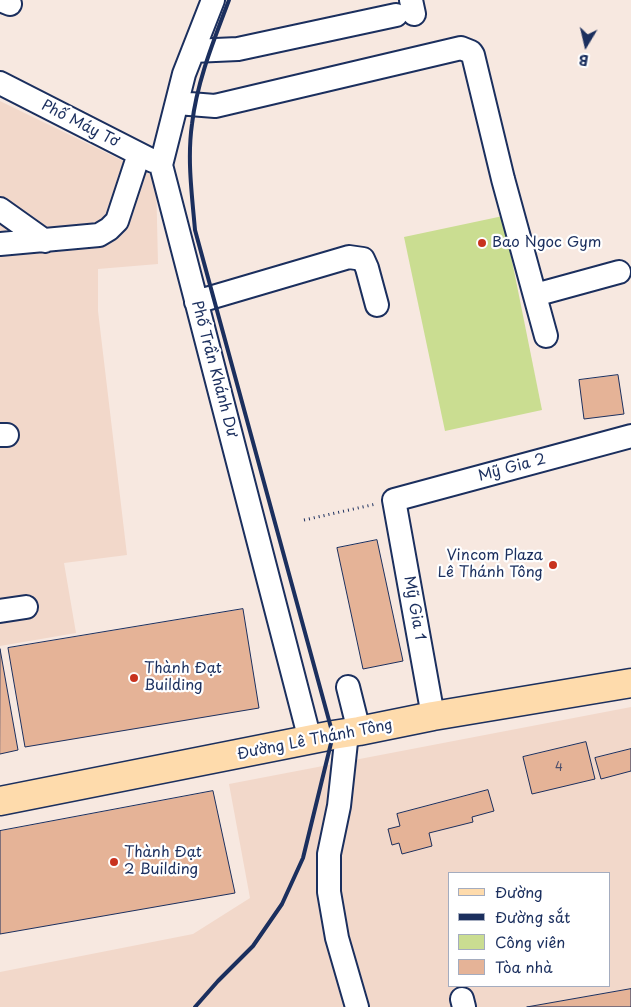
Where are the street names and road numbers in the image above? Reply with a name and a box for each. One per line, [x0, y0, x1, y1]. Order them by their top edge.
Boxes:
street label: Phố Máy Tơ [38, 97, 122, 151]
street label: Phố Trần Khánh Dư [187, 299, 241, 439]
street label: Mỹ Gia 2 [476, 450, 548, 486]
street label: Mỹ Gia 1 [399, 574, 429, 642]
street label: Đường Lê Thánh Tông [236, 716, 394, 764]

